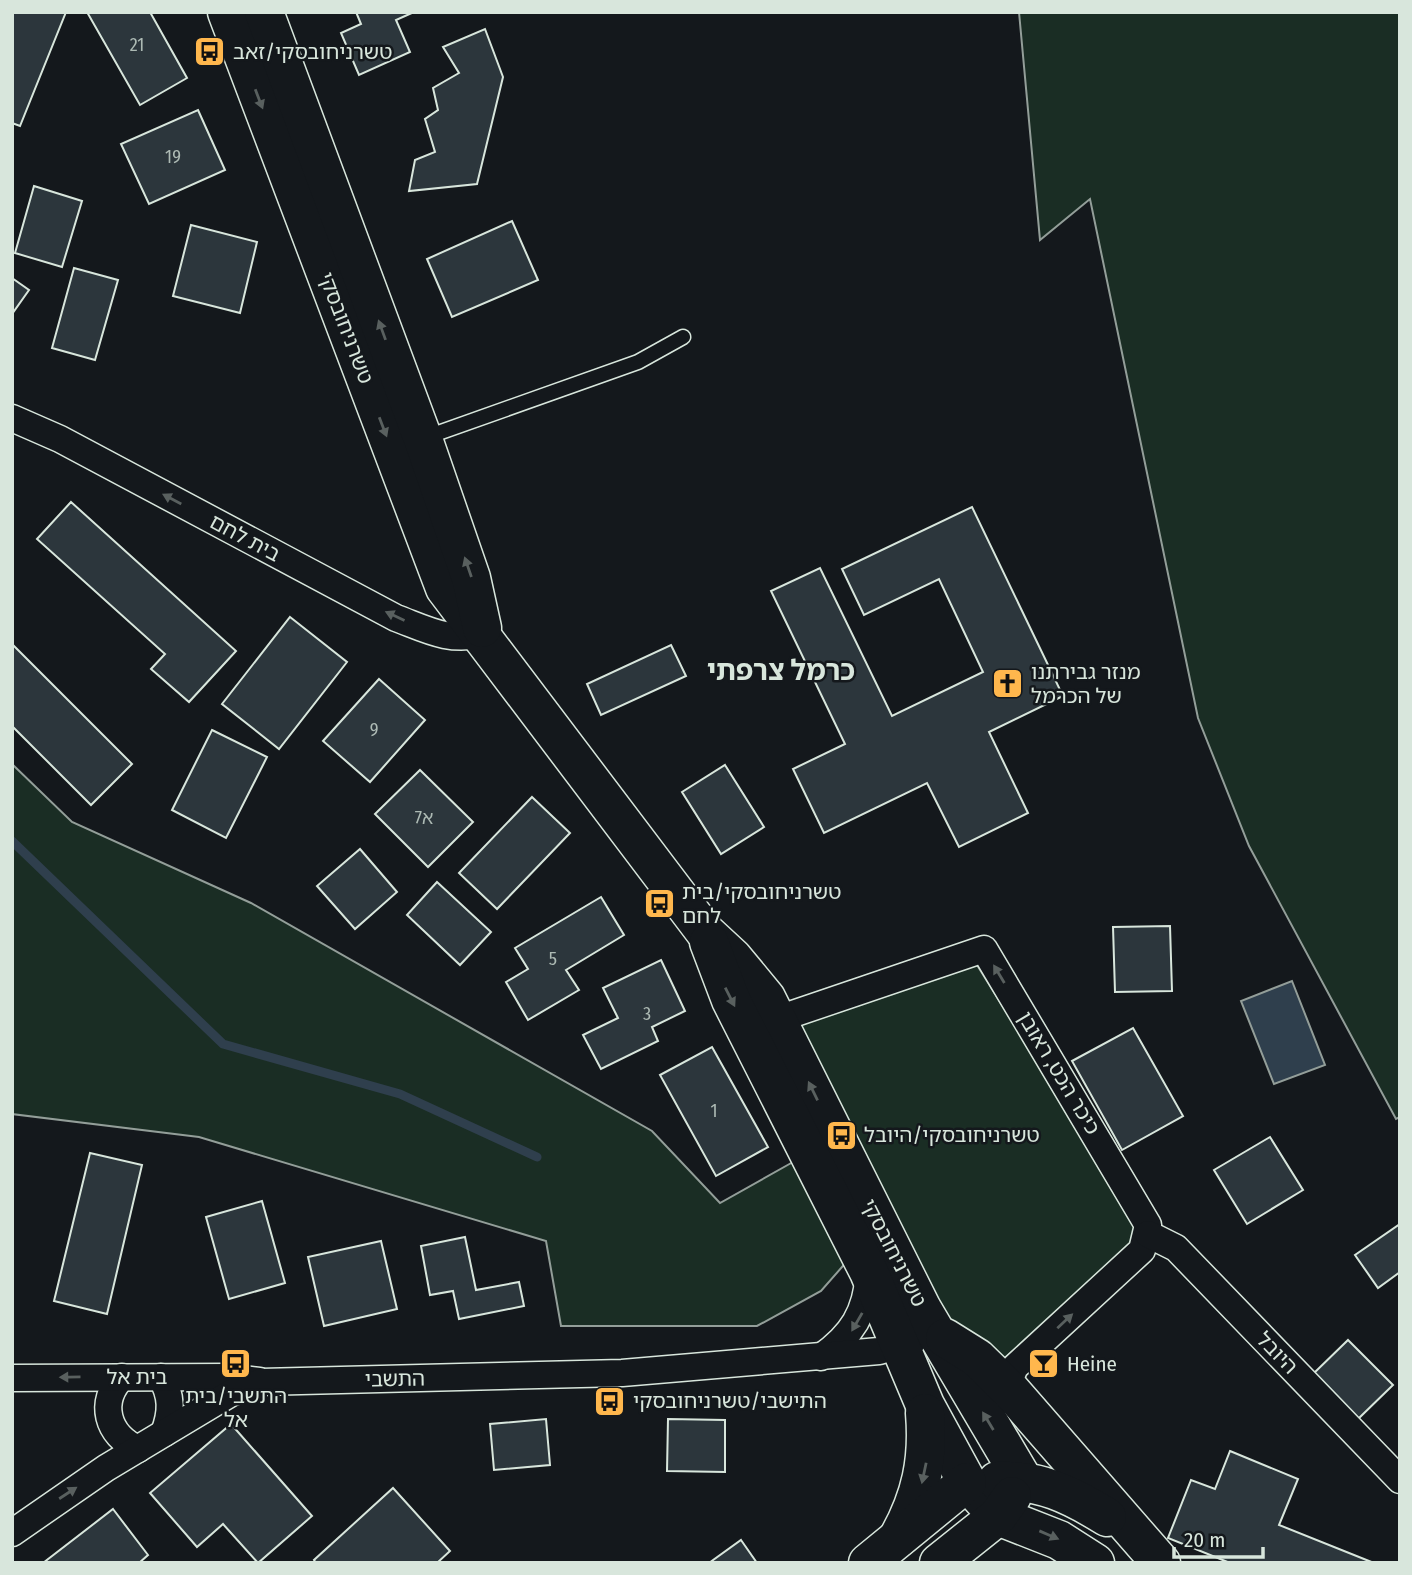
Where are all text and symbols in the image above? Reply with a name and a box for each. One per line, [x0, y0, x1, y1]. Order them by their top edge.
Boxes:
house number: 21 [130, 34, 144, 56]
bus stop icon: טשרניחובסקי/זאב [193, 35, 227, 69]
place label: טשרניחובסקי/זאב [233, 39, 393, 65]
one-way arrow [254, 89, 265, 110]
house number: 19 [165, 146, 181, 168]
street label: טשרניחובסקי [313, 269, 379, 387]
one-way arrow [376, 320, 387, 341]
one-way arrow [377, 416, 388, 437]
one-way arrow [162, 493, 182, 504]
street label: בית לחם [205, 509, 285, 567]
one-way arrow [462, 557, 473, 578]
one-way arrow [385, 610, 405, 622]
district label: כרמל צרפתי [707, 654, 855, 687]
place label: מנזר גבירתנו של הכרמל [1031, 659, 1141, 709]
church icon: מנזר גבירתנו של הכרמל [991, 667, 1025, 701]
house number: 9 [370, 719, 378, 741]
house number: 7א [415, 807, 433, 829]
place label: טשרניחובסקי/בית לחם [682, 879, 841, 929]
bus stop icon: טשרניחובסקי/בית לחם [642, 887, 676, 921]
house number: 5 [549, 948, 557, 970]
one-way arrow [993, 964, 1005, 983]
one-way arrow [725, 987, 736, 1007]
house number: 3 [643, 1003, 651, 1025]
street label: כיכר הכט, ראובן [1012, 1007, 1106, 1139]
one-way arrow [807, 1081, 818, 1101]
house number: 1 [710, 1100, 718, 1122]
bus stop icon: טשרניחובסקי/היובל [824, 1118, 858, 1152]
place label: טשרניחובסקי/היובל [864, 1122, 1040, 1148]
street label: טשרניחובסקי [856, 1195, 932, 1311]
one-way arrow [851, 1312, 863, 1331]
one-way arrow [1056, 1314, 1073, 1330]
street label: היובל [1251, 1327, 1303, 1379]
bus stop icon: התשבי/בית אל [219, 1347, 253, 1381]
bar icon: Heine [1027, 1347, 1061, 1381]
place label: Heine [1067, 1351, 1117, 1377]
street label: בית אל [106, 1364, 168, 1390]
street label: התשבי [365, 1365, 425, 1393]
one-way arrow [59, 1372, 81, 1383]
place label: התשבי/בית אל [185, 1383, 287, 1433]
bus stop icon: התישבי/טשרניחובסקי [593, 1384, 627, 1418]
place label: התישבי/טשרניחובסקי [633, 1388, 827, 1414]
one-way arrow [982, 1412, 995, 1431]
one-way arrow [918, 1462, 929, 1484]
one-way arrow [59, 1486, 77, 1500]
scale bar [1174, 1516, 1263, 1560]
text: 20 m [1184, 1527, 1225, 1553]
one-way arrow [1038, 1530, 1059, 1541]

